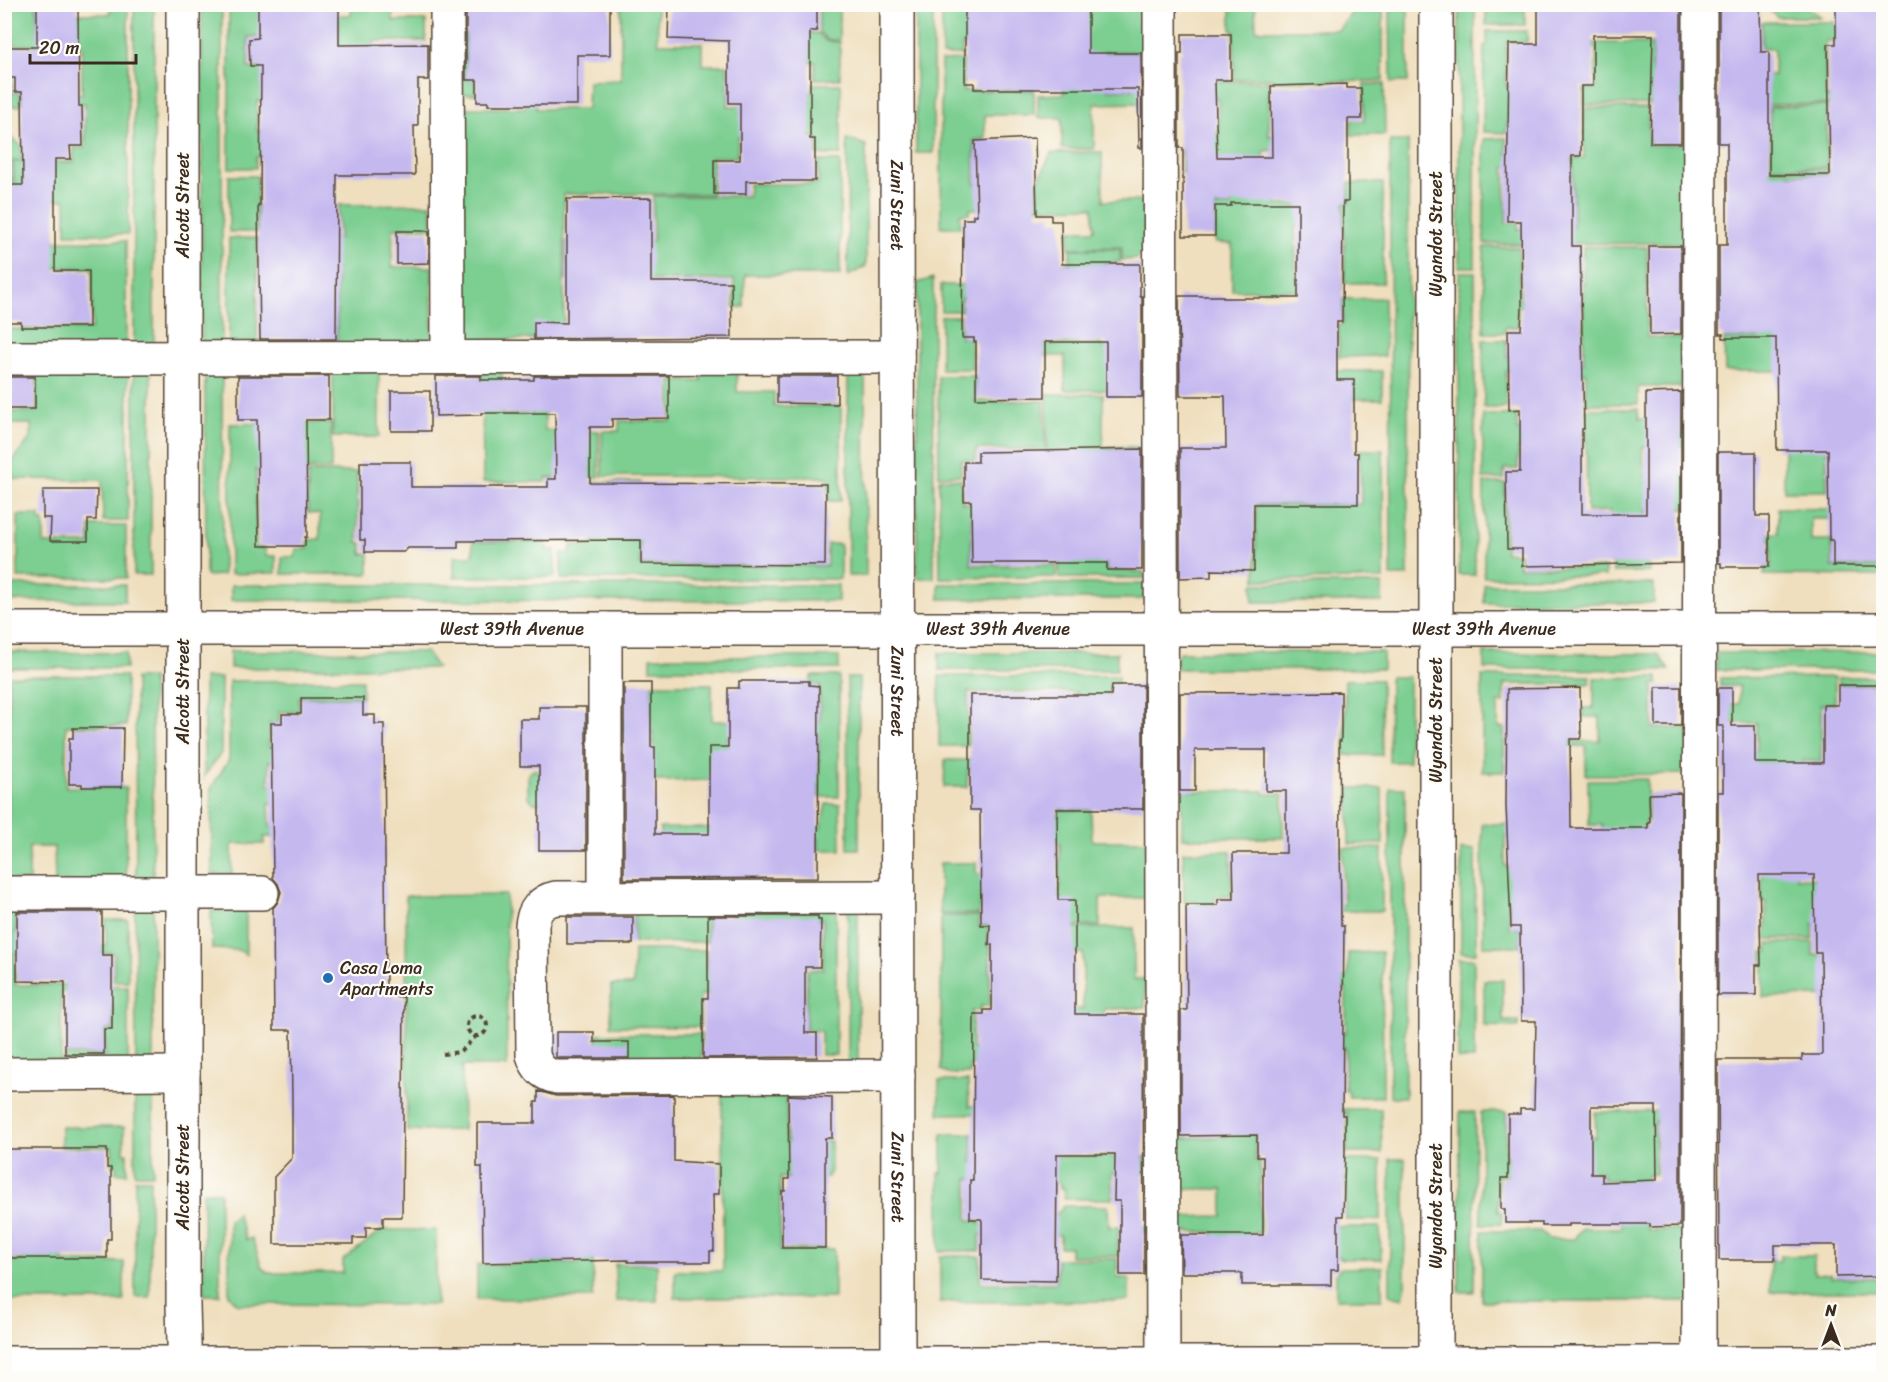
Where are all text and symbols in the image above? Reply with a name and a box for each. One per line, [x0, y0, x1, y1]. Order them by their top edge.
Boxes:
scale bar [30, 27, 136, 65]
text: 20 m [39, 32, 79, 64]
street label: Alcott Street [167, 152, 199, 259]
street label: Zuni Street [881, 159, 913, 251]
street label: Wyandot Street [1420, 171, 1452, 297]
street label: West 39th Avenue [440, 613, 584, 645]
street label: West 39th Avenue [926, 613, 1070, 645]
street label: West 39th Avenue [1412, 613, 1556, 645]
street label: Alcott Street [167, 638, 199, 745]
street label: Zuni Street [881, 645, 914, 737]
street label: Wyandot Street [1420, 657, 1452, 783]
place label: Casa Loma Apartments [339, 952, 434, 1005]
marker: Casa Loma Apartments [321, 971, 335, 985]
street label: Alcott Street [167, 1124, 199, 1231]
street label: Zuni Street [882, 1131, 914, 1223]
street label: Wyandot Street [1420, 1143, 1452, 1269]
north arrow [1801, 1295, 1861, 1355]
text: N [1824, 1296, 1837, 1325]

